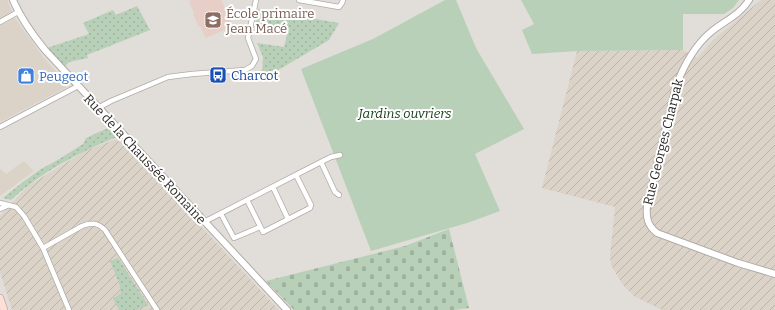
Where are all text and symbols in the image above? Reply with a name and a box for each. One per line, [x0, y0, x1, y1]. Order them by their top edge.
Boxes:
place label: École primaire Jean Macé [225, 6, 314, 36]
school or university icon: École primaire Jean Macé [203, 10, 223, 30]
bus stop icon: Charcot [208, 65, 228, 85]
shop icon: Peugeot [16, 66, 36, 86]
place label: Charcot [231, 68, 279, 83]
place label: Peugeot [39, 69, 88, 84]
street label: Rue Georges Charpak [640, 77, 686, 207]
street label: Rue de la Chaussée Romaine [81, 91, 209, 227]
park label: Jardins ouvriers [357, 106, 452, 121]

